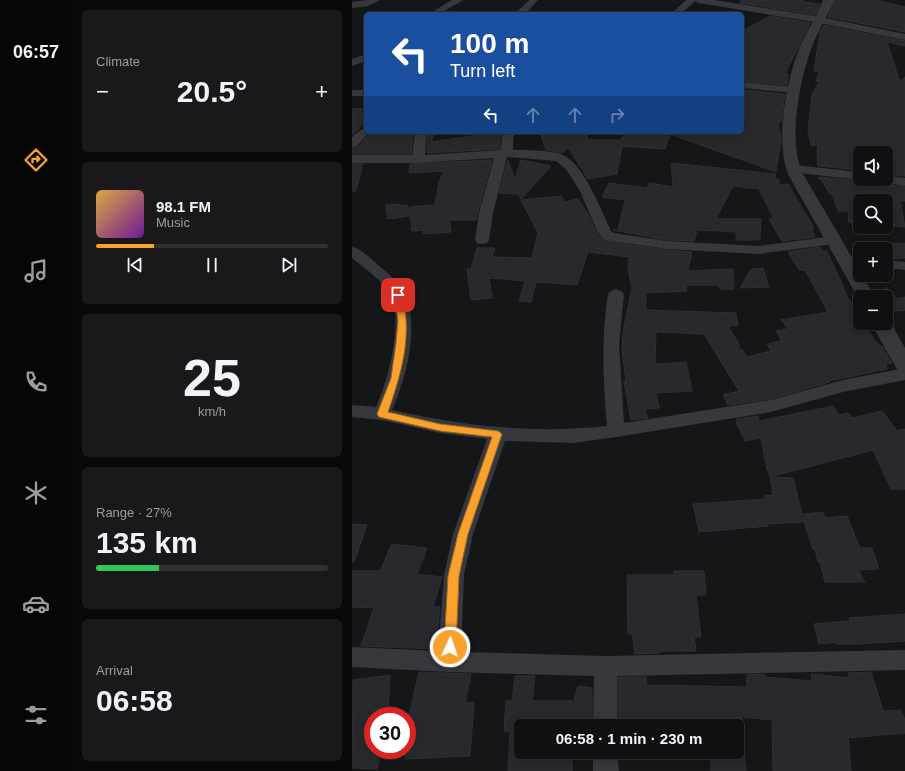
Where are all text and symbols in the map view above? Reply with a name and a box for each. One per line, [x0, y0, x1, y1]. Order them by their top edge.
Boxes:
icon: left [384, 28, 436, 80]
text: 100 m [450, 28, 529, 59]
text: 06:57 [13, 42, 59, 62]
text: Climate [96, 54, 140, 69]
text: Turn left [450, 61, 515, 81]
text: 20.5° [177, 75, 247, 108]
text: − [96, 79, 109, 104]
text: + [315, 79, 328, 104]
icon: left [480, 104, 502, 126]
icon: ahead [522, 104, 544, 126]
icon: ahead [564, 104, 586, 126]
icon: right [606, 104, 628, 126]
icon: directions [22, 146, 50, 174]
map controls [853, 146, 893, 330]
button: sound [853, 146, 893, 186]
button: search [853, 194, 893, 234]
text: 98.1 FM [156, 198, 211, 215]
text: Music [156, 215, 190, 230]
button: + [853, 242, 893, 282]
icon: previous [124, 254, 146, 276]
icon: pause [201, 254, 223, 276]
icon: next [278, 254, 300, 276]
icon: music [22, 257, 50, 285]
pin [381, 278, 415, 312]
icon: arrive [387, 284, 409, 306]
button: − [853, 290, 893, 330]
text: 25 [183, 349, 241, 407]
icon: phone [22, 368, 50, 396]
text: km/h [198, 404, 226, 419]
icon: climate [22, 479, 50, 507]
text: Range · 27% [96, 505, 172, 520]
text: 135 km [96, 526, 198, 559]
icon: car [22, 590, 50, 618]
position arrow [429, 626, 471, 668]
text: Arrival [96, 663, 133, 678]
text: 06:58 [96, 684, 173, 717]
icon: filters [22, 701, 50, 729]
speed limit sign: 30 [364, 707, 416, 759]
text: 06:58 · 1 min · 230 m [556, 730, 702, 747]

